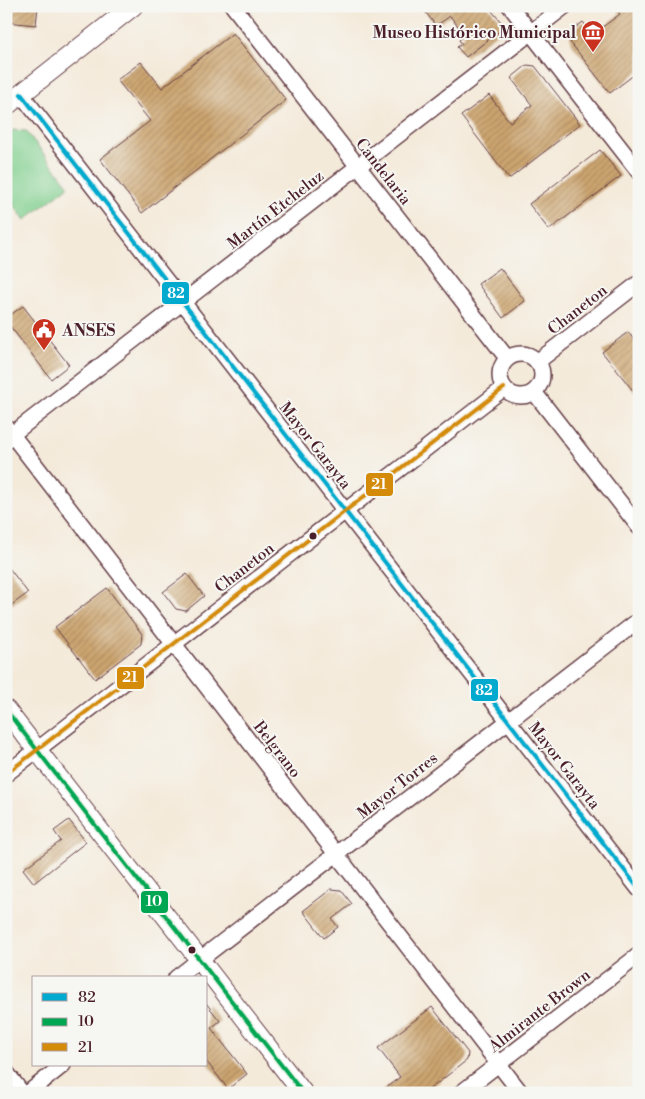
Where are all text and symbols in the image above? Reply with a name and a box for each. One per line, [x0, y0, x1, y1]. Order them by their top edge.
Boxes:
museum icon: Museo Histórico Municipal [580, 19, 606, 53]
place label: Museo Histórico Municipal [372, 23, 577, 43]
street label: Candelaria [351, 134, 416, 210]
street label: Martín Etcheluz [223, 166, 328, 254]
street label: Chaneton [544, 280, 612, 339]
line badge: 82 [161, 281, 190, 305]
text: 82 [167, 285, 185, 303]
public building icon: ANSES [31, 317, 57, 351]
place label: ANSES [61, 321, 115, 341]
street label: Mayor Garayta [275, 398, 356, 494]
line badge: 21 [365, 472, 394, 497]
text: 21 [371, 476, 387, 494]
unlabelled marker [308, 531, 318, 541]
street label: Chaneton [211, 538, 279, 597]
line badge: 21 [116, 666, 145, 690]
text: 21 [122, 669, 138, 687]
line badge: 82 [470, 678, 499, 702]
text: 82 [475, 682, 493, 700]
street label: Belgrano [248, 717, 305, 782]
street label: Mayor Garayta [524, 718, 605, 814]
street label: Mayor Torres [353, 748, 442, 823]
line badge: 10 [140, 890, 169, 914]
text: 10 [146, 893, 162, 911]
unlabelled marker [187, 945, 197, 955]
street label: Almirante Brown [484, 965, 595, 1057]
legend [32, 976, 208, 1066]
text: 82 [78, 988, 96, 1007]
text: 10 [78, 1012, 94, 1031]
text: 21 [78, 1038, 94, 1057]

